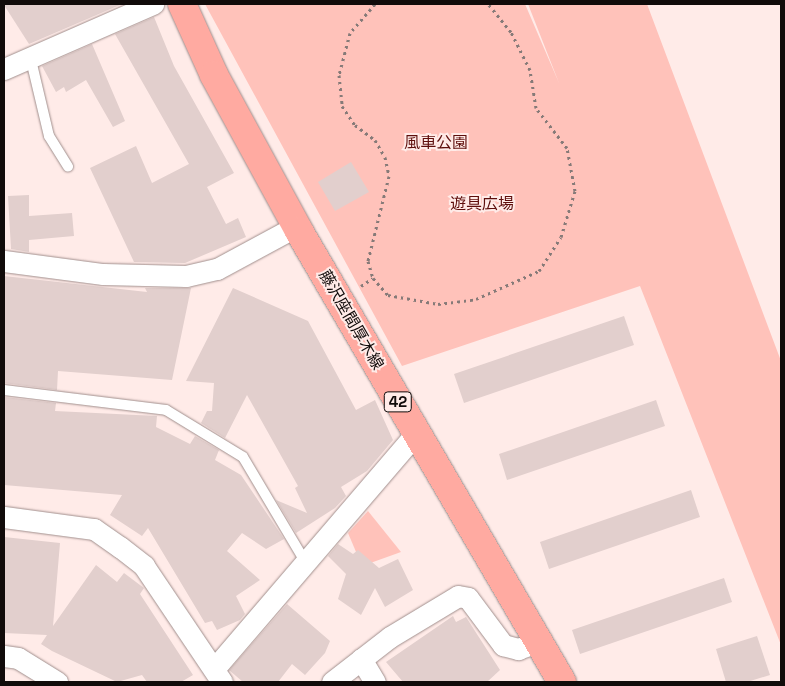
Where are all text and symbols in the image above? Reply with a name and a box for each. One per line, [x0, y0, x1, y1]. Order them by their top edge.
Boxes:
park label: 風車公園 [404, 133, 468, 153]
park label: 遊具広場 [450, 194, 514, 214]
street label: 藤沢座間厚木線 [315, 267, 387, 373]
road number: 42 [383, 390, 413, 414]

